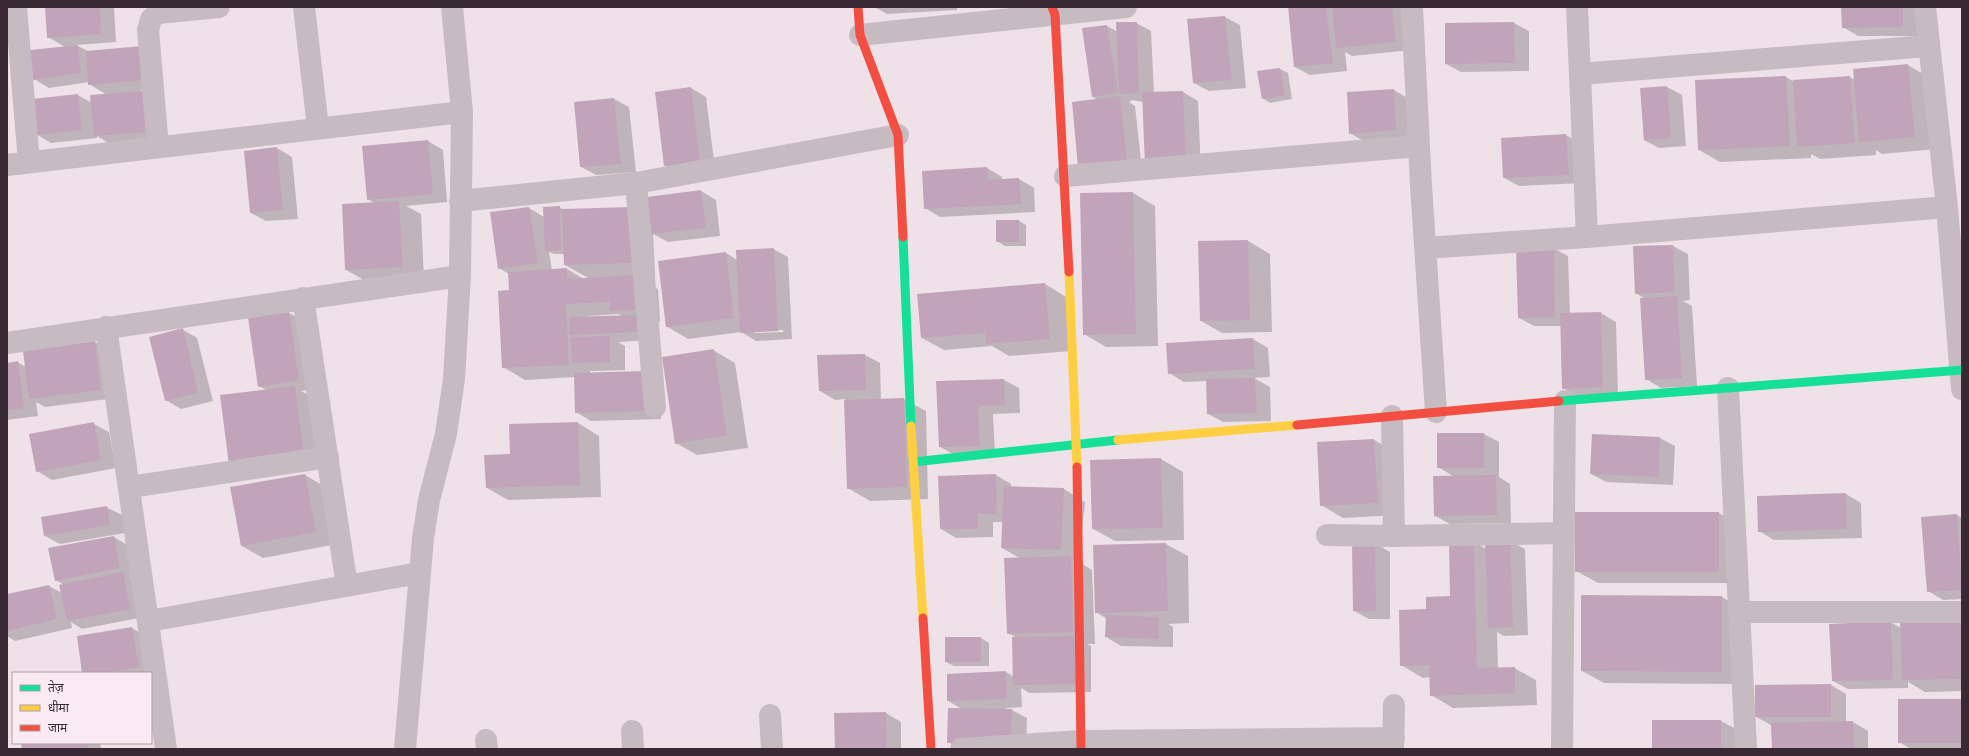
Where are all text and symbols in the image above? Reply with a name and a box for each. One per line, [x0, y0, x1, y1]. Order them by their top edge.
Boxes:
legend [12, 672, 152, 744]
text: तेज़ [48, 680, 65, 695]
text: धीमा [48, 700, 70, 715]
text: जाम [48, 720, 68, 735]

